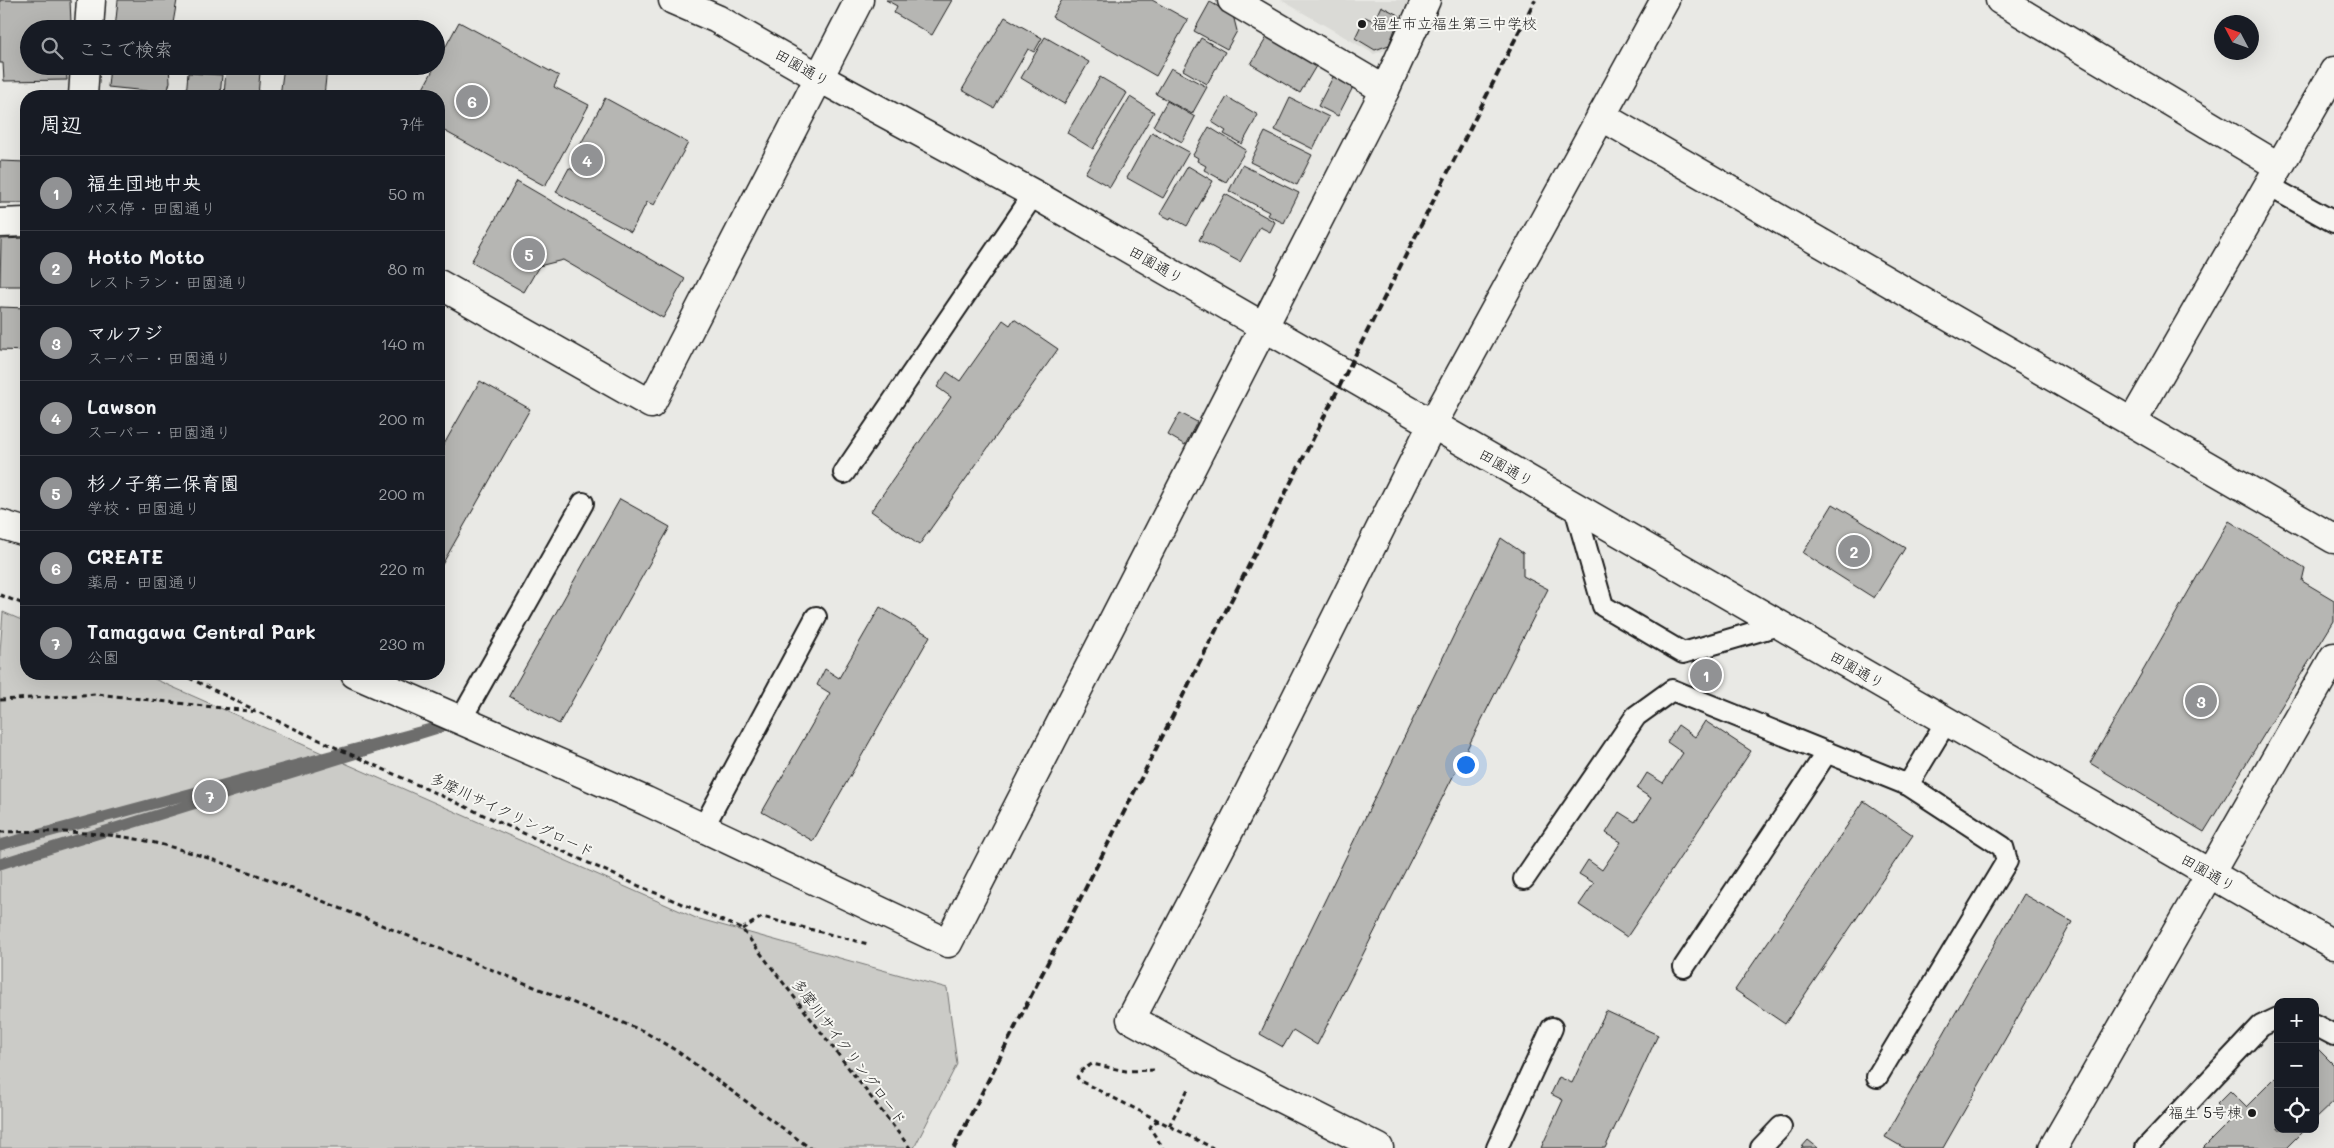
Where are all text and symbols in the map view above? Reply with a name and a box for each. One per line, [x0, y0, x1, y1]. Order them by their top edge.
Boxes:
place label: 福生市立福生第三中学校 [1372, 13, 1537, 33]
north arrow [2214, 15, 2259, 60]
marker: 福生市立福生第三中学校 [1356, 18, 1368, 30]
search box [20, 20, 445, 75]
icon: search [38, 34, 66, 62]
text: ここで検索 [78, 36, 173, 61]
street label: 田園通り [772, 43, 833, 91]
pin: 6 [456, 82, 488, 120]
text: 周辺 [40, 110, 82, 137]
text: 7件 [400, 113, 425, 134]
pin: 4 [571, 141, 603, 179]
text: 福生団地中央 [87, 170, 201, 195]
text: 1 [52, 183, 60, 204]
text: 50 m [388, 183, 425, 204]
text: バス停 · 田園通り [87, 197, 216, 218]
pin: 5 [513, 235, 545, 273]
street label: 田園通り [1126, 240, 1187, 288]
text: Hotto Motto [87, 244, 204, 269]
text: 2 [52, 258, 60, 279]
text: 80 m [388, 258, 425, 279]
text: レストラン · 田園通り [87, 271, 250, 292]
text: マルフジ [87, 320, 163, 345]
text: 3 [51, 333, 61, 354]
text: 140 m [381, 333, 425, 354]
text: スーパー · 田園通り [87, 347, 232, 368]
text: Lawson [87, 394, 156, 419]
text: 4 [51, 408, 61, 429]
text: 200 m [378, 408, 425, 429]
text: スーパー · 田園通り [87, 421, 232, 442]
street label: 田園通り [1476, 443, 1537, 491]
text: 杉ノ子第二保育園 [87, 470, 239, 495]
text: 5 [51, 483, 61, 504]
text: 200 m [378, 483, 425, 504]
text: 学校 · 田園通り [87, 497, 200, 518]
pin: 2 [1838, 532, 1870, 570]
text: CREATE [87, 544, 163, 569]
text: 6 [51, 558, 61, 579]
text: 220 m [379, 558, 425, 579]
text: 薬局 · 田園通り [87, 571, 200, 592]
text: Tamagawa Central Park [87, 619, 316, 644]
text: 7 [52, 633, 60, 654]
text: 230 m [379, 633, 425, 654]
street label: 田園通り [1827, 645, 1888, 693]
text: 公園 [87, 646, 119, 667]
pin: 1 [1690, 656, 1722, 694]
pin: 3 [2185, 682, 2217, 720]
your location [1453, 752, 1479, 778]
street label: 多摩川サイクリングロード [427, 767, 598, 861]
pin: 7 [194, 777, 226, 815]
street label: 田園通り [2178, 848, 2239, 896]
street label: 多摩川サイクリングロード [788, 974, 912, 1129]
map controls [2274, 998, 2319, 1133]
button: + [2274, 998, 2319, 1043]
button: − [2274, 1043, 2319, 1088]
button: locate [2274, 1088, 2319, 1133]
place label: 福生 5号棟 [2168, 1102, 2242, 1122]
marker: 福生 5号棟 [2246, 1107, 2258, 1119]

